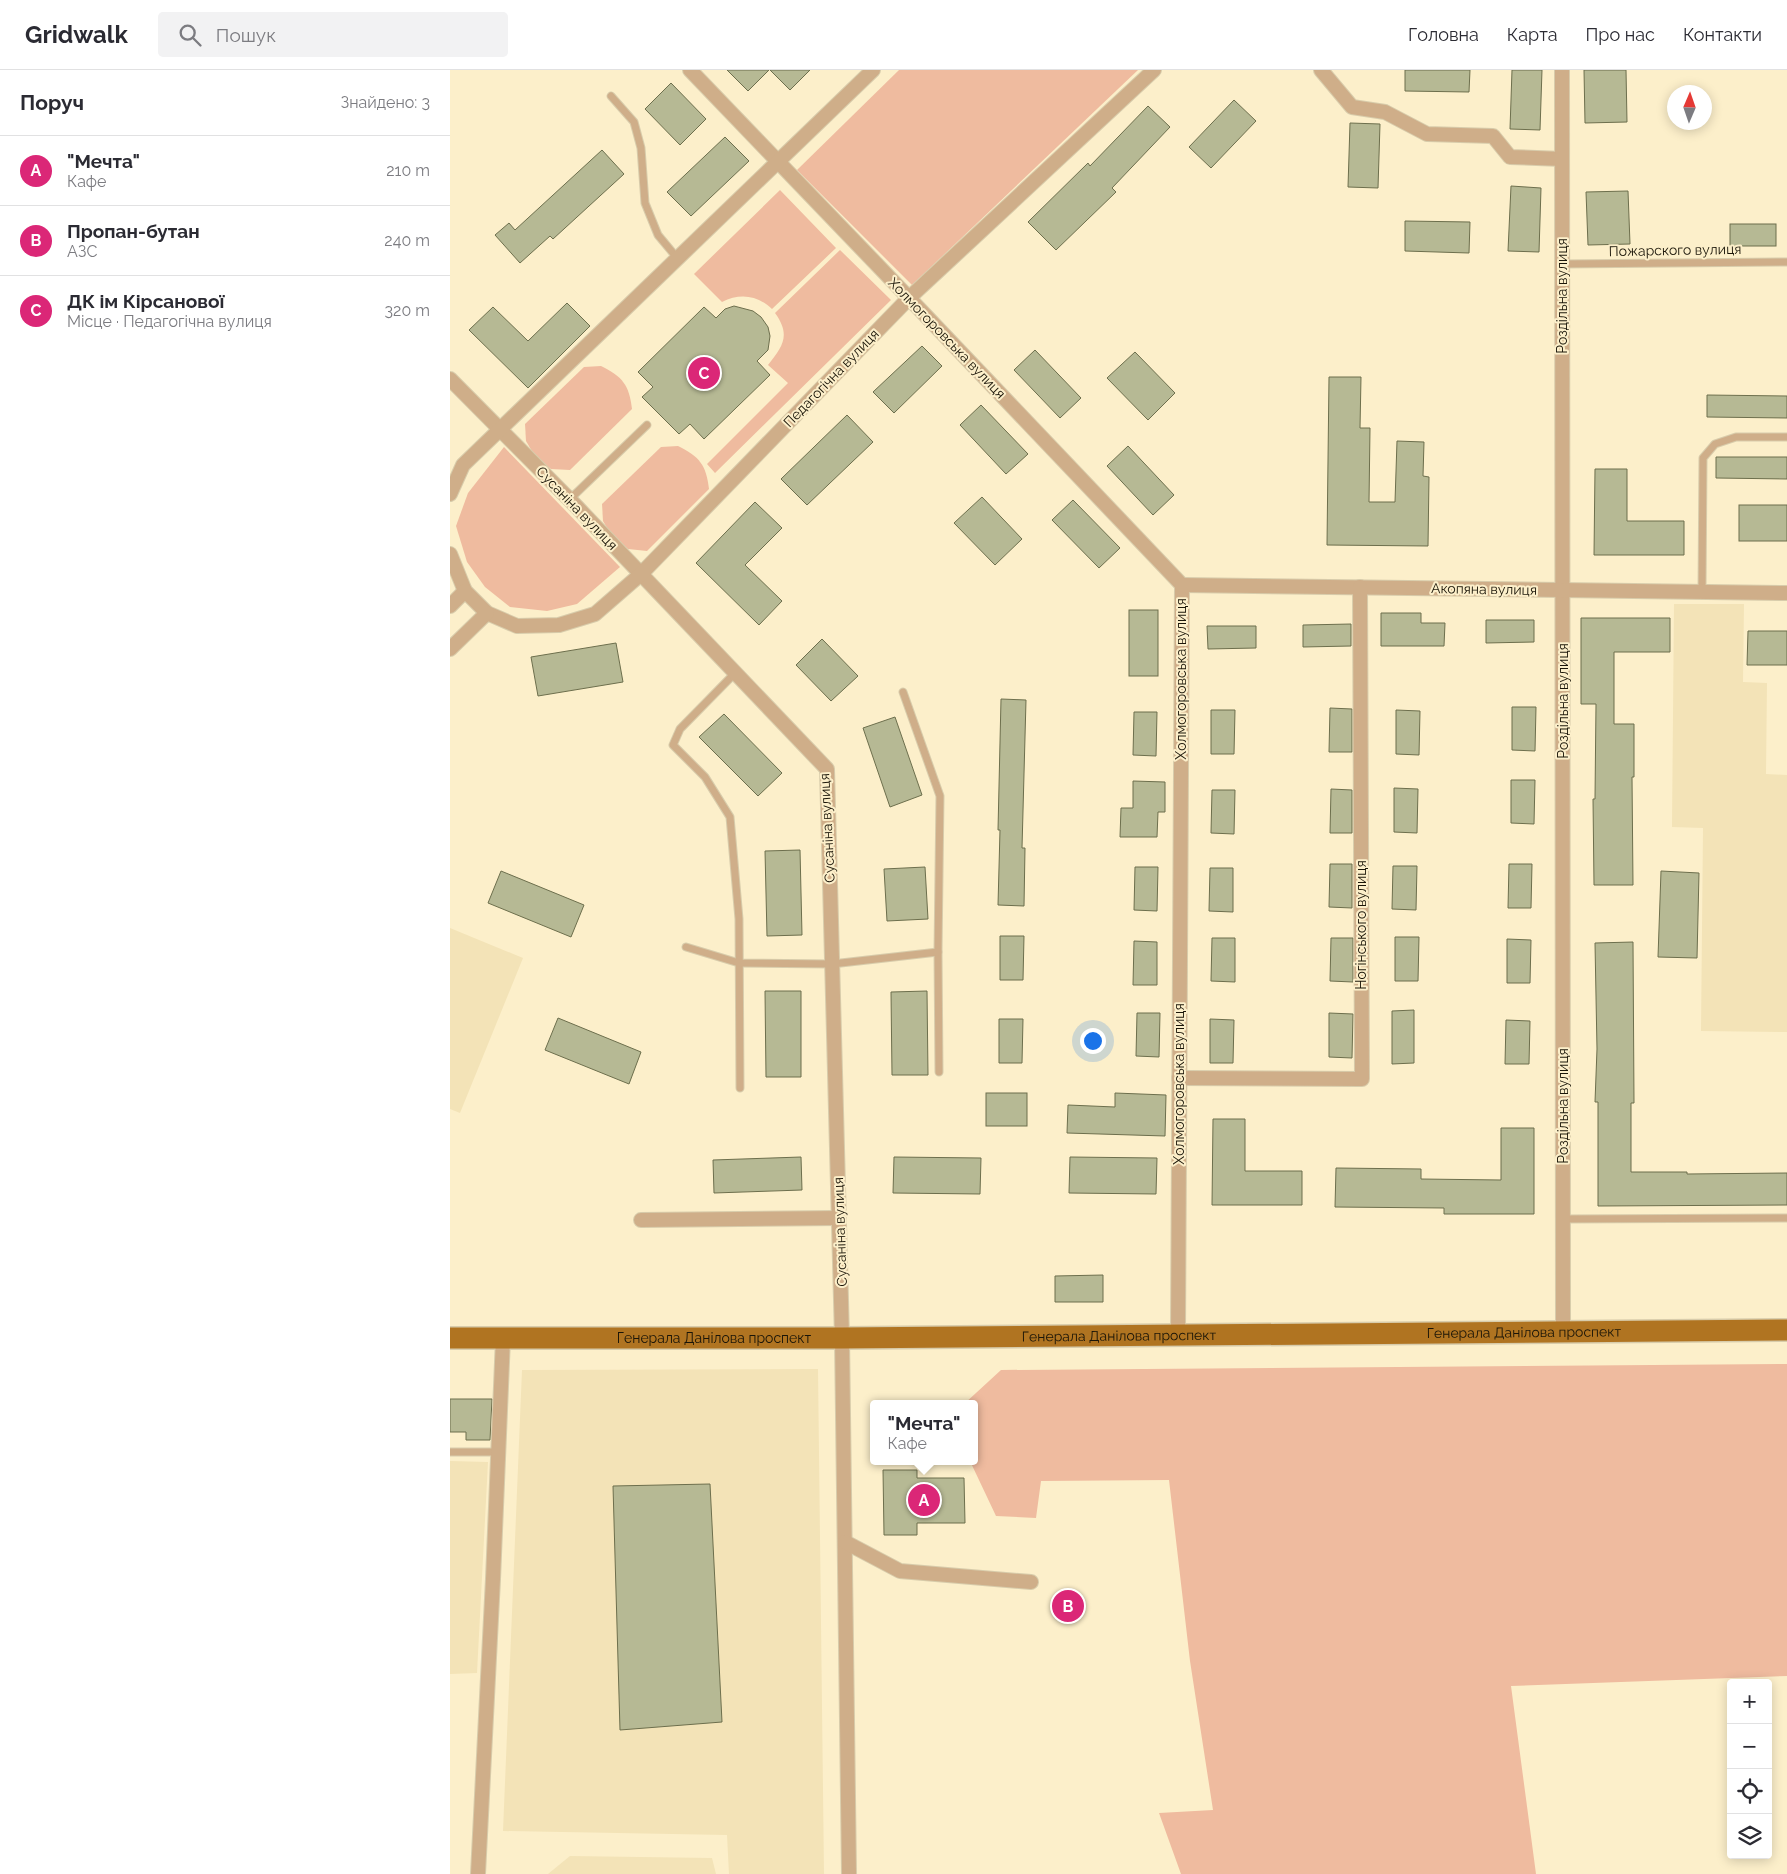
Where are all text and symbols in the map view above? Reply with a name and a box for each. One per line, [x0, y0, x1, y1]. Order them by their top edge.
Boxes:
search box [158, 12, 508, 57]
text: Gridwalk [25, 20, 128, 49]
icon: search [176, 21, 204, 49]
text: Пошук [216, 24, 276, 46]
text: Головна [1408, 24, 1479, 45]
text: Карта [1507, 24, 1558, 45]
text: Про нас [1586, 24, 1655, 45]
text: Контакти [1683, 24, 1762, 45]
north arrow [1667, 85, 1712, 130]
text: Поруч [20, 90, 84, 115]
text: Знайдено: 3 [341, 93, 430, 112]
text: "Мечта" [67, 150, 140, 172]
text: A [31, 161, 41, 180]
text: 210 m [386, 161, 430, 180]
text: Кафе [67, 172, 106, 191]
text: Пропан-бутан [67, 220, 200, 242]
text: B [31, 231, 41, 250]
text: 240 m [384, 231, 430, 250]
street label: Роздільна вулиця [1554, 238, 1570, 354]
street label: Пожарского вулиця [1608, 241, 1742, 259]
text: АЗС [67, 242, 97, 261]
street label: Холмогоровська вулиця [885, 274, 1009, 402]
text: ДК ім Кірсанової [67, 290, 224, 312]
text: C [31, 301, 41, 320]
text: 320 m [385, 301, 430, 320]
text: Місце · Педагогічна вулиця [67, 312, 272, 331]
street label: Педагогічна вулиця [780, 326, 882, 430]
pin: C [688, 354, 720, 392]
street label: Сусаніна вулиця [533, 463, 621, 553]
street label: Акопяна вулиця [1431, 580, 1537, 598]
street label: Холмогоровська вулиця [1173, 598, 1189, 760]
street label: Роздільна вулиця [1555, 643, 1571, 759]
street label: Сусаніна вулиця [816, 773, 838, 883]
street label: Ногінського вулиця [1353, 860, 1369, 990]
street label: Холмогоровська вулиця [1171, 1003, 1187, 1165]
your location [1080, 1028, 1106, 1054]
street label: Роздільна вулиця [1555, 1048, 1571, 1164]
street label: Сусаніна вулиця [830, 1177, 850, 1287]
street label: Генерала Данілова проспект [1427, 1323, 1622, 1341]
street label: Генерала Данілова проспект [1022, 1327, 1217, 1344]
street label: Генерала Данілова проспект [617, 1330, 812, 1346]
popup [870, 1400, 978, 1465]
text: "Мечта" [888, 1412, 960, 1434]
text: Кафе [888, 1434, 927, 1453]
pin: A [908, 1481, 940, 1519]
pin: B [1052, 1587, 1084, 1625]
map controls [1727, 1679, 1772, 1859]
button: + [1727, 1679, 1772, 1724]
button: − [1727, 1724, 1772, 1769]
button: locate [1727, 1769, 1772, 1814]
button: layers [1727, 1814, 1772, 1859]

